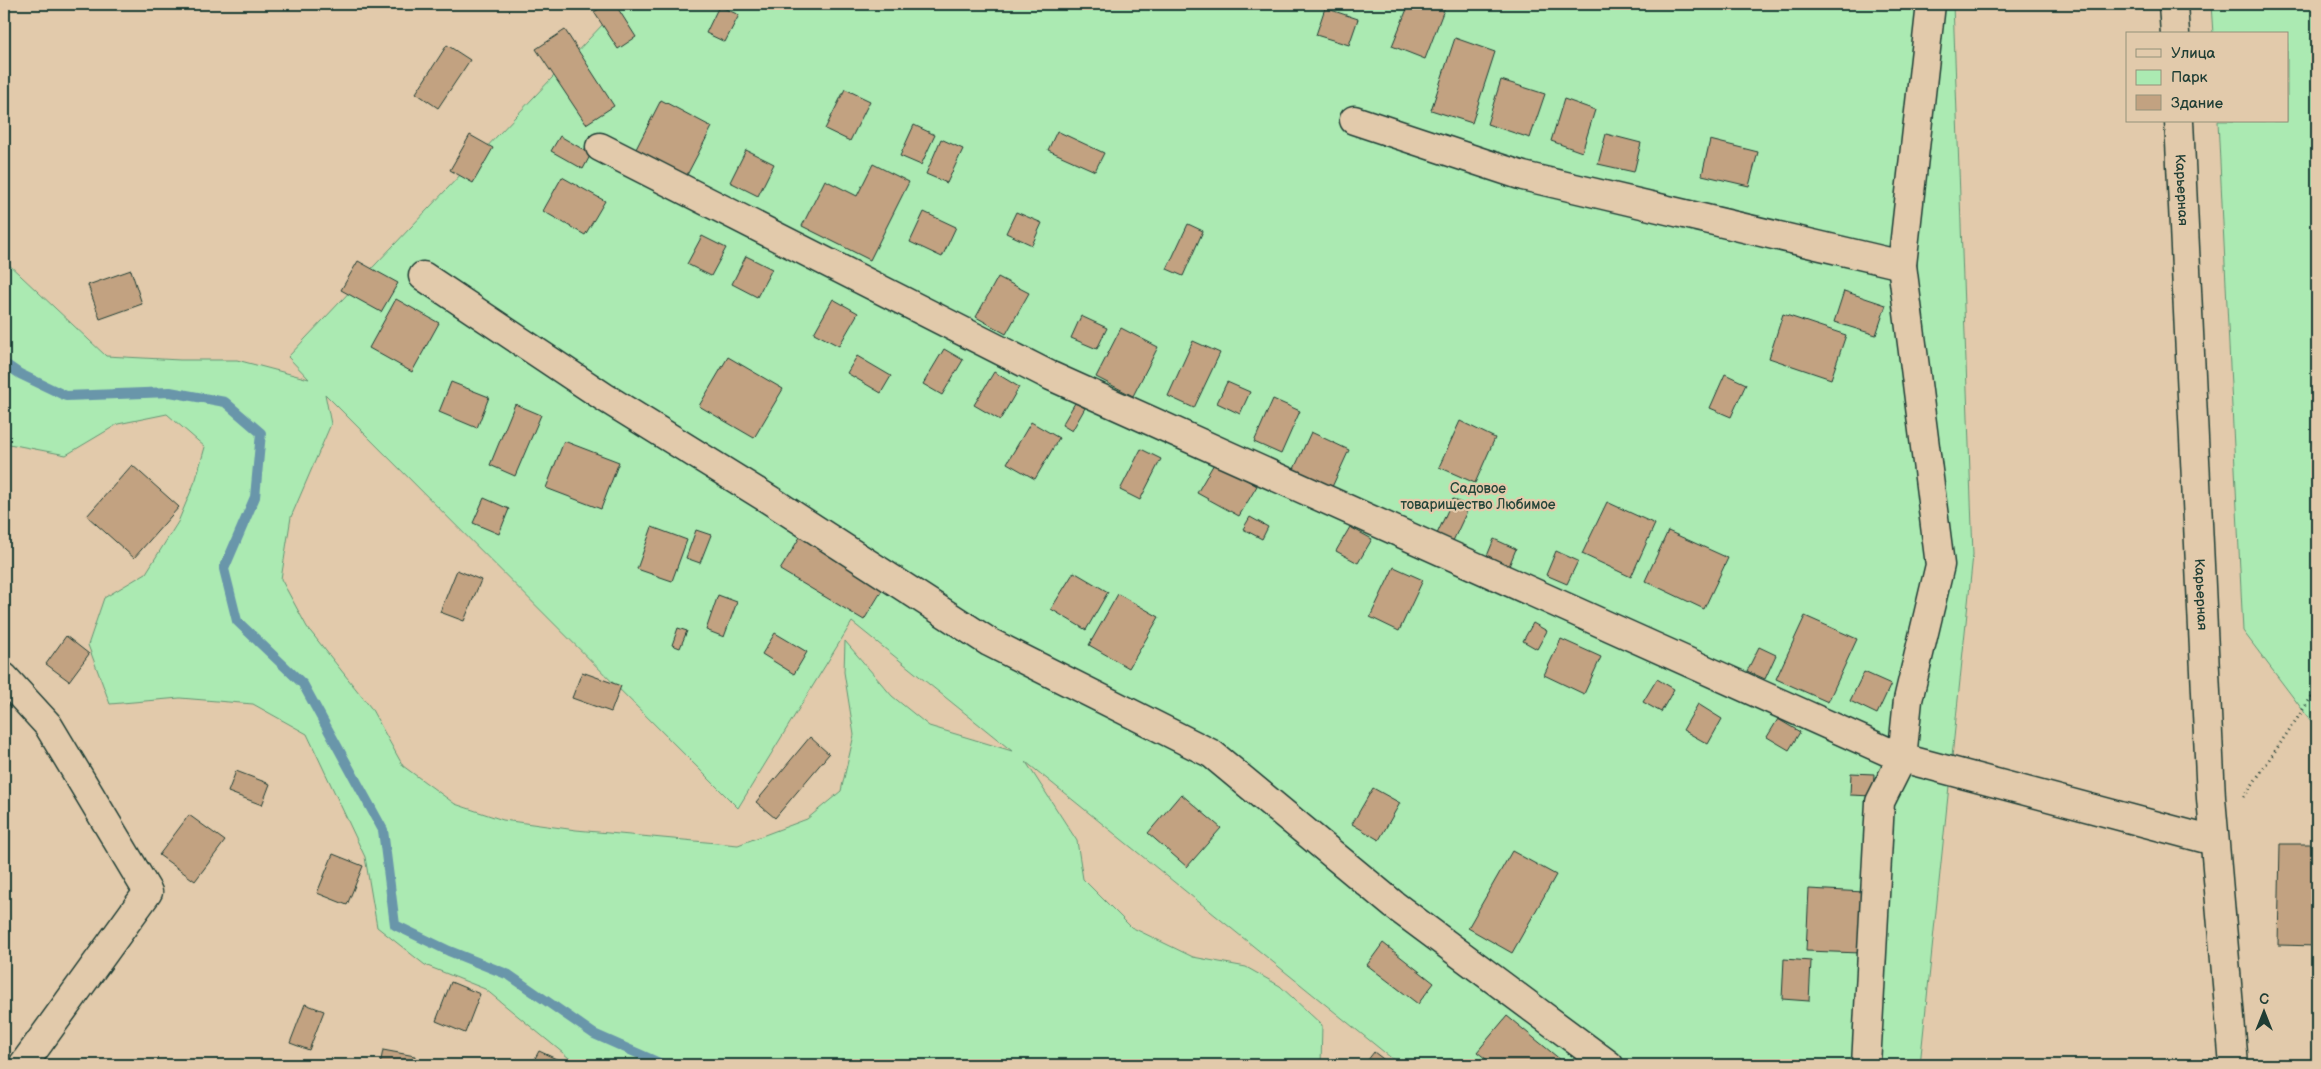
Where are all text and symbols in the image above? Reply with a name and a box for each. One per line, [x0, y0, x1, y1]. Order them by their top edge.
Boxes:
legend [2126, 32, 2288, 122]
text: Улица [2171, 44, 2216, 63]
text: Парк [2171, 68, 2208, 87]
text: Здание [2171, 94, 2223, 113]
street label: Карьерная [2172, 154, 2192, 226]
park label: Садовое товарищество Любимое [1400, 480, 1556, 513]
street label: Карьерная [2191, 558, 2211, 631]
north arrow [2238, 986, 2288, 1036]
text: С [2259, 991, 2269, 1008]

